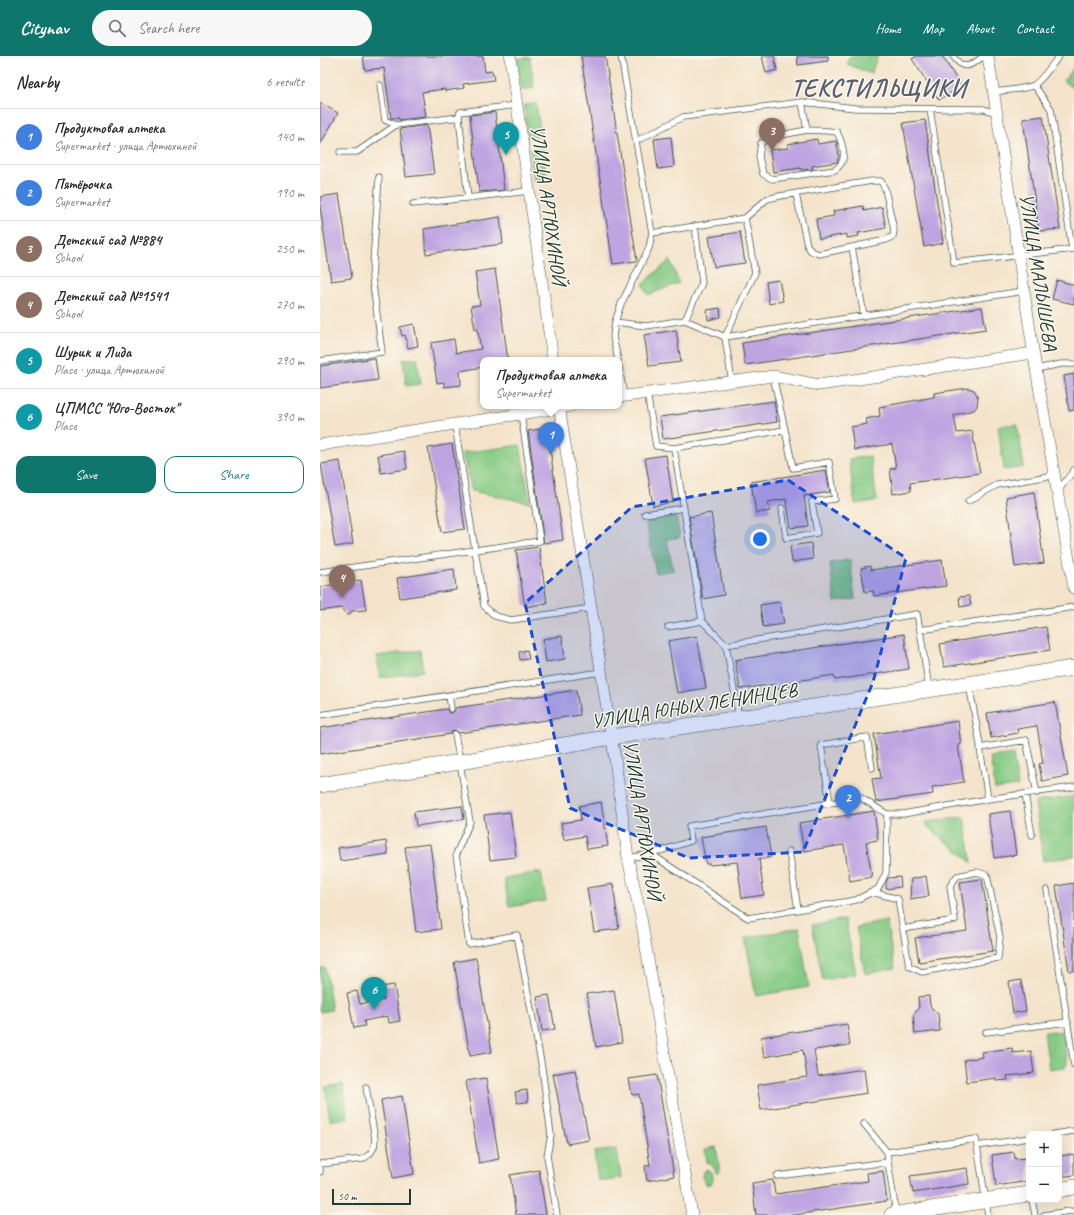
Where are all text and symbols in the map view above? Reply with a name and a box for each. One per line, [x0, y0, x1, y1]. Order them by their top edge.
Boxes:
search box [92, 10, 372, 46]
text: Citynav [20, 16, 68, 40]
icon: search [106, 17, 128, 39]
text: Search here [138, 19, 199, 38]
text: Home [875, 20, 901, 37]
text: Map [923, 20, 944, 37]
text: About [966, 20, 994, 37]
text: Contact [1016, 20, 1054, 37]
text: Nearby [16, 72, 59, 93]
district label: ТЕКСТИЛЬЩИКИ [791, 73, 971, 103]
text: 6 results [266, 74, 304, 90]
pin: 3 [759, 118, 785, 151]
text: Продуктовая аптека [54, 119, 165, 138]
pin: 5 [493, 122, 519, 155]
street label: УЛИЦА АРТЮХИНОЙ [525, 124, 573, 290]
text: 1 [26, 129, 32, 145]
text: 140 m [276, 129, 304, 145]
text: Supermarket · улица Артюхиной [54, 138, 197, 154]
text: Пятёрочка [54, 175, 111, 194]
text: 2 [26, 185, 32, 201]
text: 190 m [276, 185, 304, 201]
street label: УЛИЦА МАЛЫШЕВА [1014, 192, 1063, 353]
text: Supermarket [54, 194, 109, 210]
text: Детский сад №884 [54, 231, 161, 250]
text: 3 [26, 241, 32, 257]
text: 250 m [276, 241, 304, 257]
text: School [54, 250, 82, 266]
text: Детский сад №1541 [54, 287, 168, 306]
text: 4 [26, 297, 32, 313]
text: 270 m [276, 297, 304, 313]
text: School [54, 306, 82, 322]
text: Шурик и Лида [54, 343, 131, 362]
text: 5 [26, 353, 32, 369]
text: 290 m [276, 353, 304, 369]
popup [480, 357, 622, 409]
text: Place · улица Артюхиной [54, 362, 164, 378]
text: Продуктовая аптека [496, 366, 606, 385]
text: Supermarket [496, 385, 551, 401]
text: ЦПМСС "Юго-Восток" [54, 399, 178, 418]
text: 6 [26, 409, 32, 425]
text: 390 m [276, 409, 304, 425]
text: Place [54, 418, 77, 434]
pin: 1 [538, 422, 564, 455]
button: Save [16, 456, 156, 493]
button: Share [164, 456, 304, 493]
your location [750, 529, 770, 549]
pin: 4 [329, 565, 355, 598]
street label: УЛИЦА ЮНЫХ ЛЕНИНЦЕВ [589, 677, 801, 734]
street label: УЛИЦА АРТЮХИНОЙ [618, 739, 668, 905]
pin: 2 [835, 785, 861, 818]
pin: 6 [361, 977, 387, 1010]
map controls [1026, 1131, 1062, 1203]
button: + [1026, 1131, 1062, 1167]
button: − [1026, 1167, 1062, 1203]
scale bar [332, 1187, 411, 1206]
text: 50 m [338, 1189, 357, 1203]

